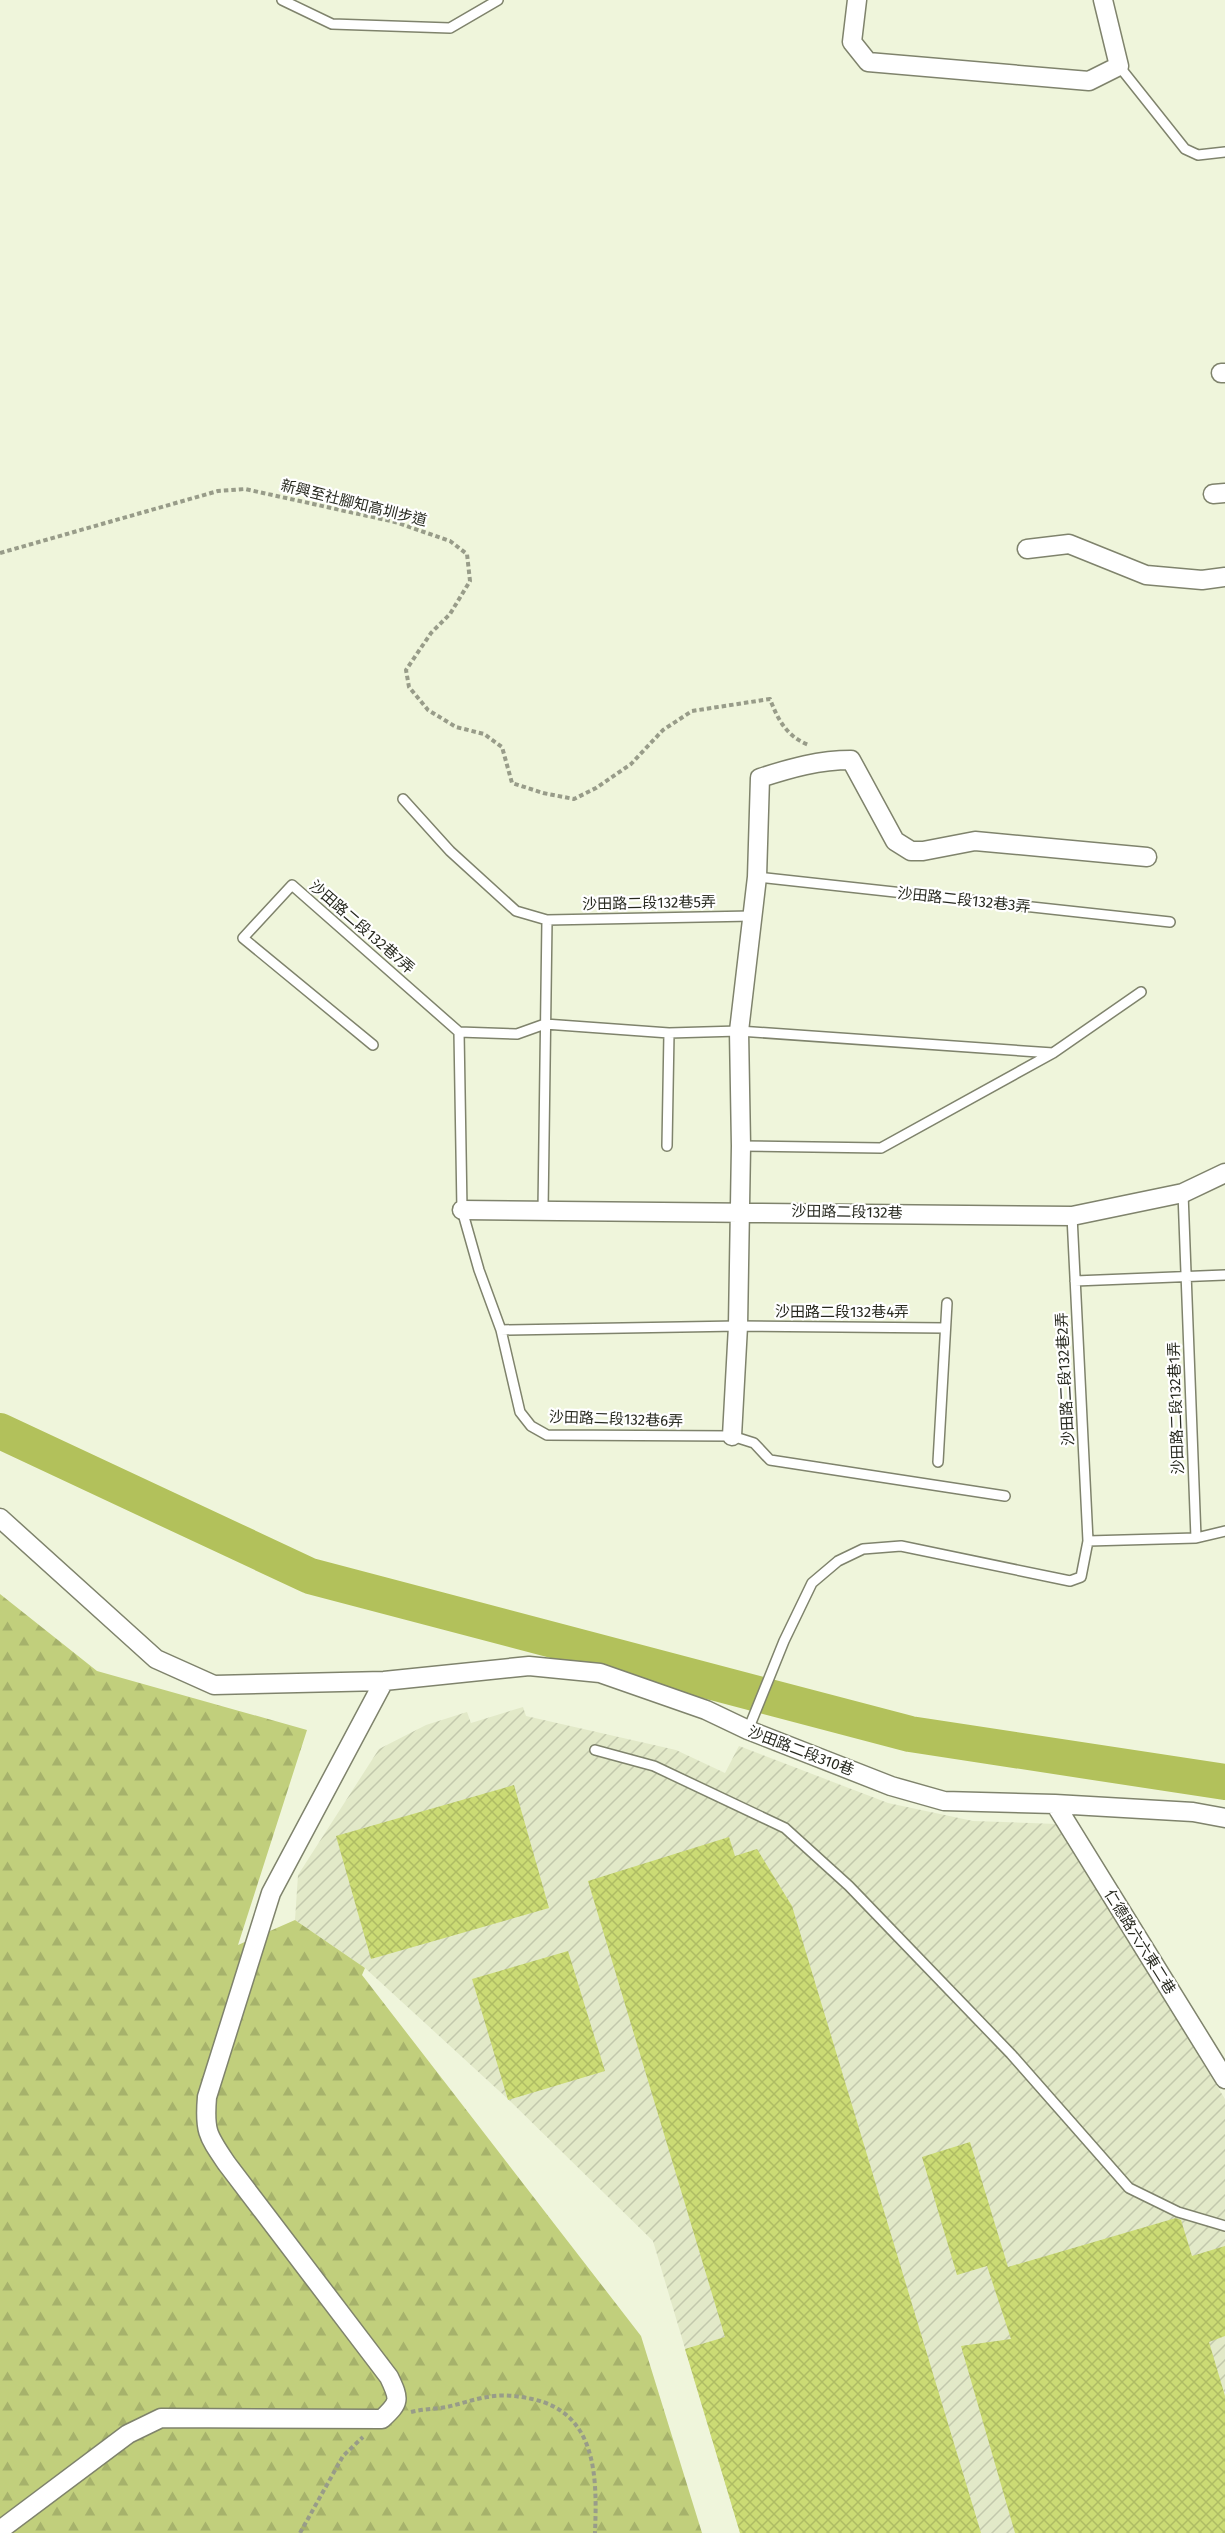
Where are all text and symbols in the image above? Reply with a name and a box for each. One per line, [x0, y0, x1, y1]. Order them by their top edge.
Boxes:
street label: 新興至社腳知高圳步道 [279, 476, 429, 530]
street label: 沙田路二段132巷7弄 [306, 877, 418, 977]
street label: 沙田路二段132巷3弄 [897, 884, 1031, 916]
street label: 沙田路二段132巷5弄 [582, 893, 716, 913]
street label: 沙田路二段132巷 [791, 1202, 903, 1222]
street label: 沙田路二段132巷4弄 [775, 1303, 909, 1321]
street label: 沙田路二段132巷2弄 [1053, 1312, 1077, 1446]
street label: 沙田路二段132巷1弄 [1165, 1341, 1187, 1475]
street label: 沙田路二段132巷6弄 [549, 1408, 683, 1430]
street label: 沙田路二段310巷 [746, 1723, 856, 1779]
street label: 仁德路六六東二巷 [1101, 1886, 1179, 1998]

